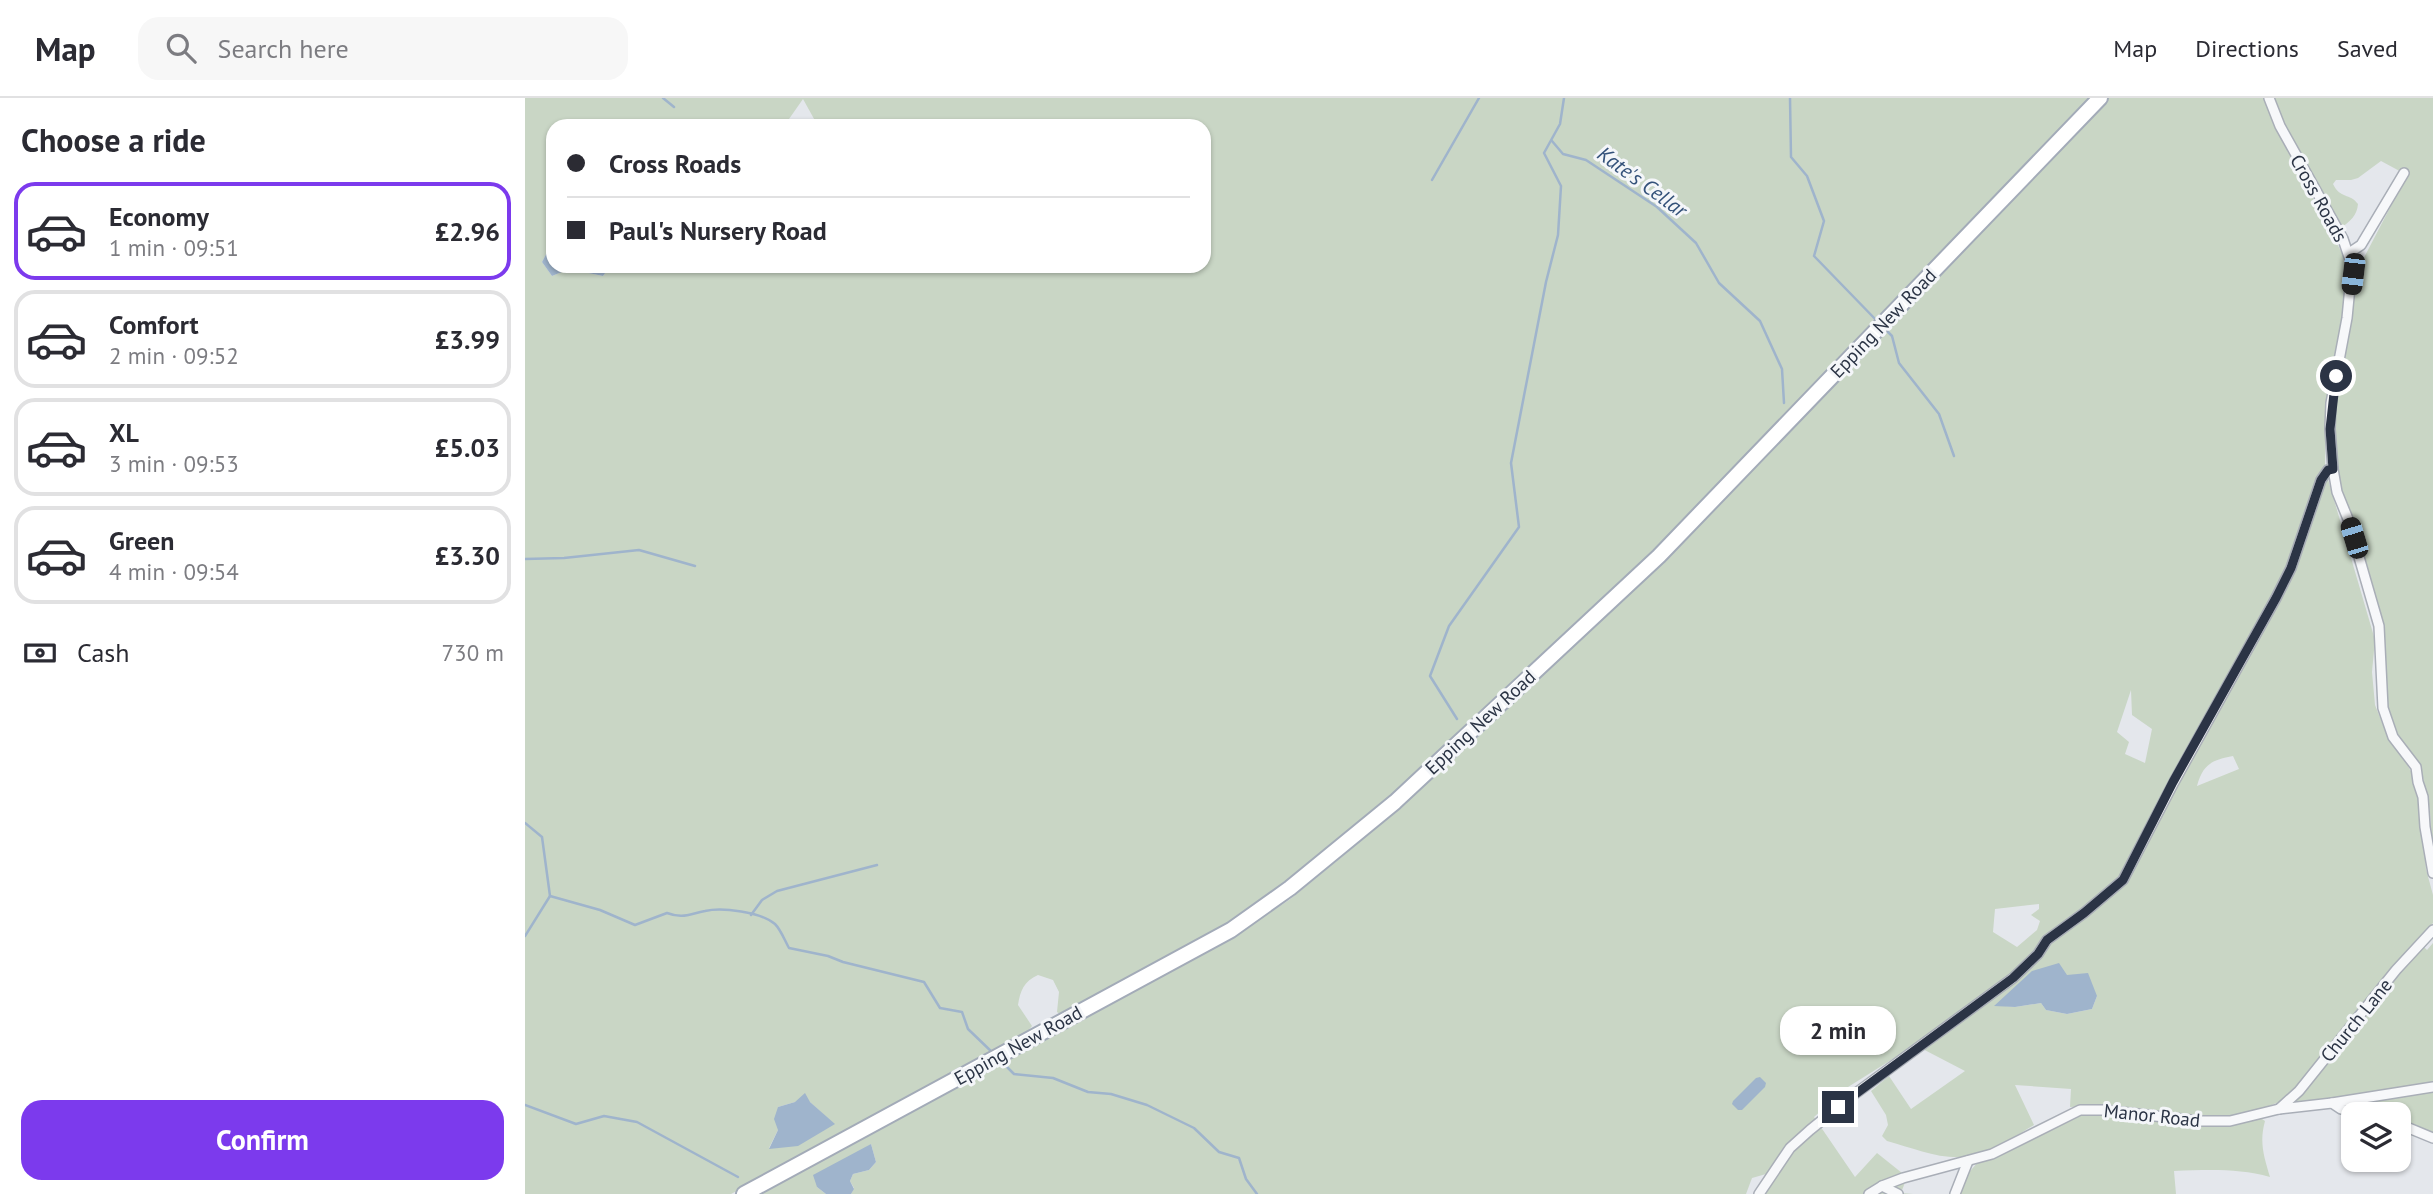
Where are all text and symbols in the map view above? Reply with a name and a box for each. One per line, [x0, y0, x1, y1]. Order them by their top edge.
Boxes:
search box [138, 17, 628, 80]
text: Map [35, 27, 96, 70]
icon: search [162, 29, 200, 67]
text: Search here [218, 32, 349, 65]
text: Map [2113, 33, 2157, 64]
text: Directions [2195, 33, 2299, 64]
text: Saved [2337, 33, 2398, 64]
text: Choose a ride [21, 119, 206, 161]
water label: Kate's Cellar [1592, 140, 1694, 224]
text: Cross Roads [609, 147, 741, 180]
street label: Cross Roads [2285, 150, 2353, 246]
icon: car [25, 200, 88, 263]
text: Economy [109, 200, 209, 233]
text: Paul's Nursery Road [609, 214, 827, 247]
text: £2.96 [435, 215, 500, 248]
text: 1 min · 09:51 [109, 233, 239, 262]
car [2341, 252, 2366, 296]
street label: Epping New Road [1825, 263, 1941, 383]
icon: car [25, 308, 88, 371]
text: Comfort [109, 308, 199, 341]
text: £3.99 [435, 323, 500, 356]
text: 2 min · 09:52 [109, 341, 239, 370]
route start [2320, 360, 2352, 392]
icon: car [25, 416, 88, 479]
text: XL [109, 416, 139, 449]
text: £5.03 [435, 431, 500, 464]
text: 3 min · 09:53 [109, 449, 239, 478]
car [2338, 515, 2371, 561]
icon: car [25, 524, 88, 587]
text: Green [109, 524, 174, 557]
text: £3.30 [435, 539, 500, 572]
text: 4 min · 09:54 [109, 557, 239, 586]
icon: cash [21, 634, 59, 672]
text: Cash [77, 636, 129, 669]
text: 730 m [442, 638, 504, 667]
street label: Epping New Road [1420, 665, 1540, 779]
street label: Church Lane [2315, 973, 2397, 1067]
street label: Epping New Road [950, 1000, 1086, 1090]
callout: 2 min [1780, 1006, 1896, 1054]
text: 2 min [1810, 1016, 1866, 1045]
route end [1822, 1091, 1854, 1123]
street label: Manor Road [2103, 1098, 2201, 1132]
button: Confirm [21, 1100, 504, 1180]
map controls [2341, 1102, 2411, 1172]
button: layers [2341, 1102, 2411, 1172]

